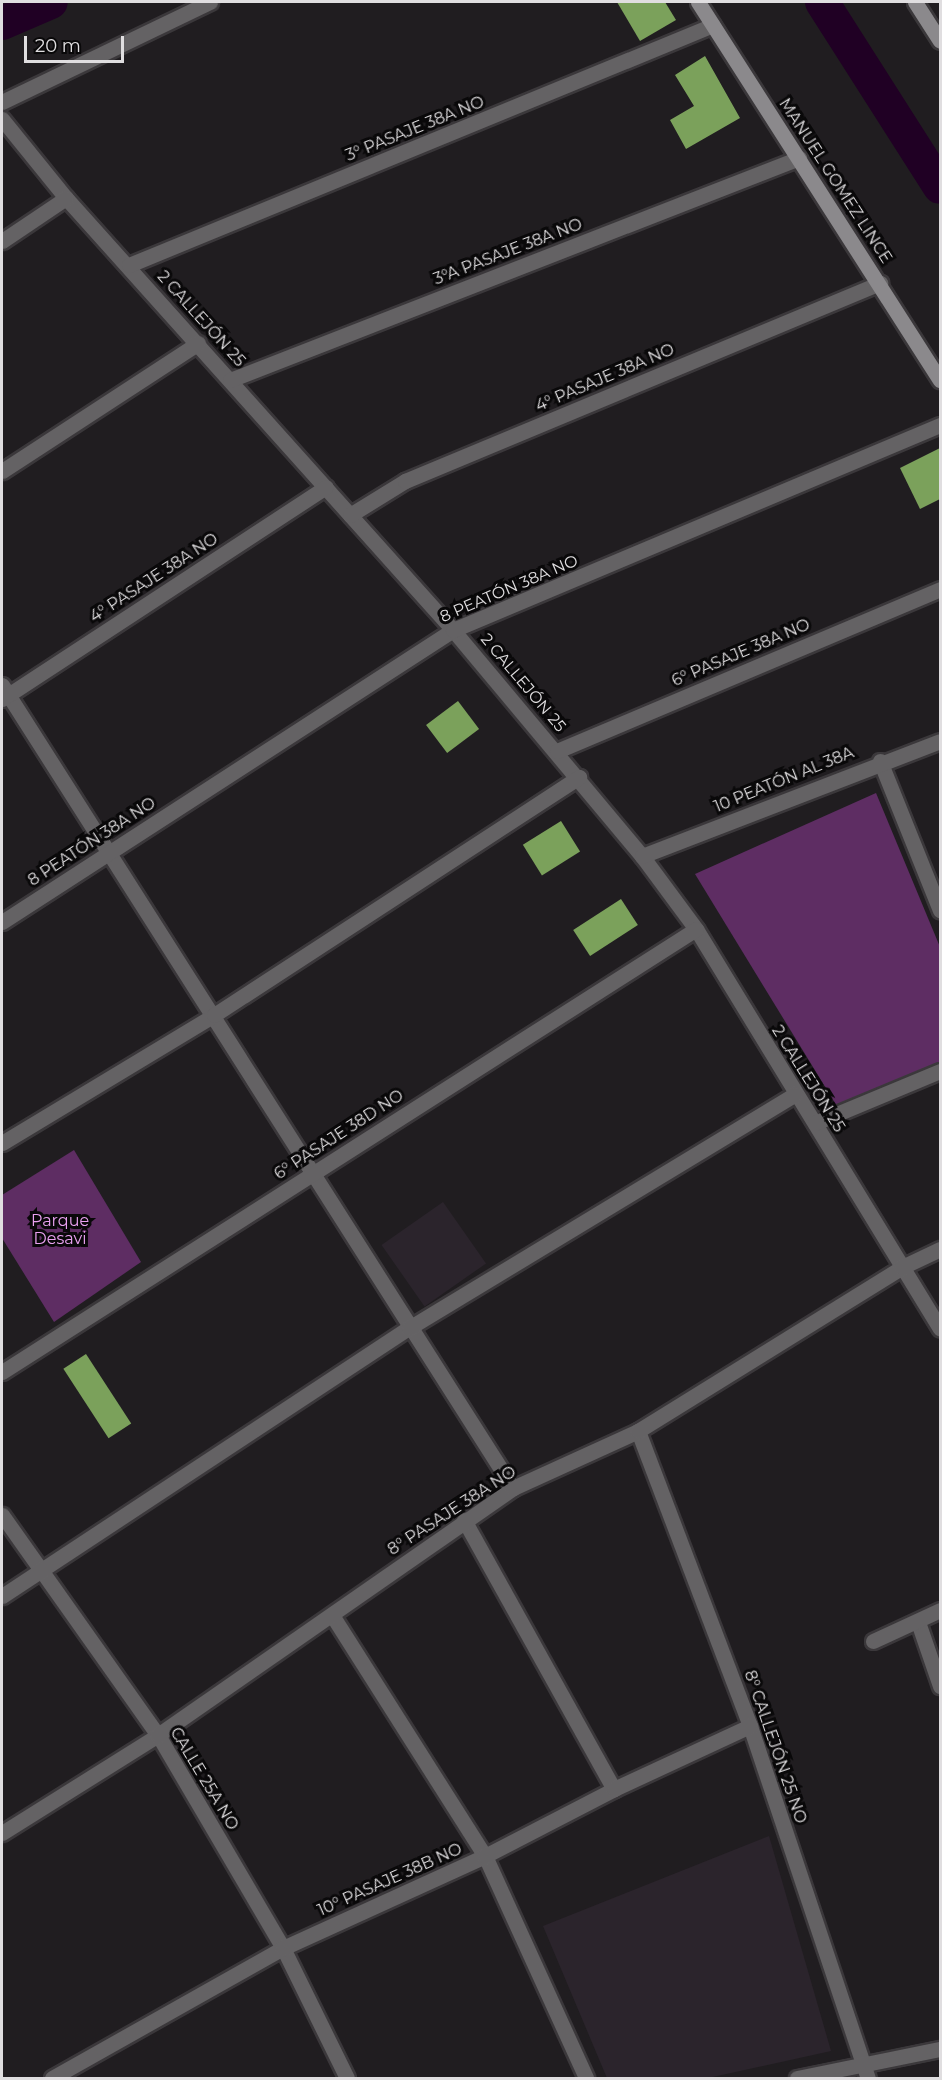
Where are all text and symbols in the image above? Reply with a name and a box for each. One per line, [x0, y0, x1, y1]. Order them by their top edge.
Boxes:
scale bar [27, 24, 128, 62]
text: 20 m [35, 35, 81, 57]
street label: 3° PASAJE 38A NO [343, 92, 487, 166]
street label: MANUEL GOMEZ LINCE [775, 95, 895, 267]
street label: 3°A PASAJE 38A NO [431, 215, 585, 289]
street label: 2 CALLEJÓN 25 [153, 267, 249, 371]
street label: 4° PASAJE 38A NO [533, 340, 677, 416]
street label: 4° PASAJE 38A NO [86, 529, 222, 627]
street label: 8 PEATÓN 38A NO [437, 551, 581, 627]
street label: 6° PASAJE 38A NO [669, 615, 813, 691]
street label: 2 CALLEJÓN 25 [476, 630, 570, 736]
street label: 10 PEATÓN AL 38A [711, 743, 857, 817]
street label: 8 PEATÓN 38A NO [25, 794, 159, 890]
street label: 2 CALLEJÓN 25 [767, 1022, 849, 1136]
street label: 6° PASAJE 38D NO [271, 1086, 407, 1184]
park label: Parque Desavi [31, 1211, 89, 1249]
street label: 8° PASAJE 38A NO [384, 1462, 520, 1560]
street label: 8° CALLEJÓN 25 NO [740, 1668, 810, 1826]
street label: CALLE 25A NO [166, 1724, 242, 1834]
street label: 10° PASAJE 38B NO [315, 1840, 465, 1920]

